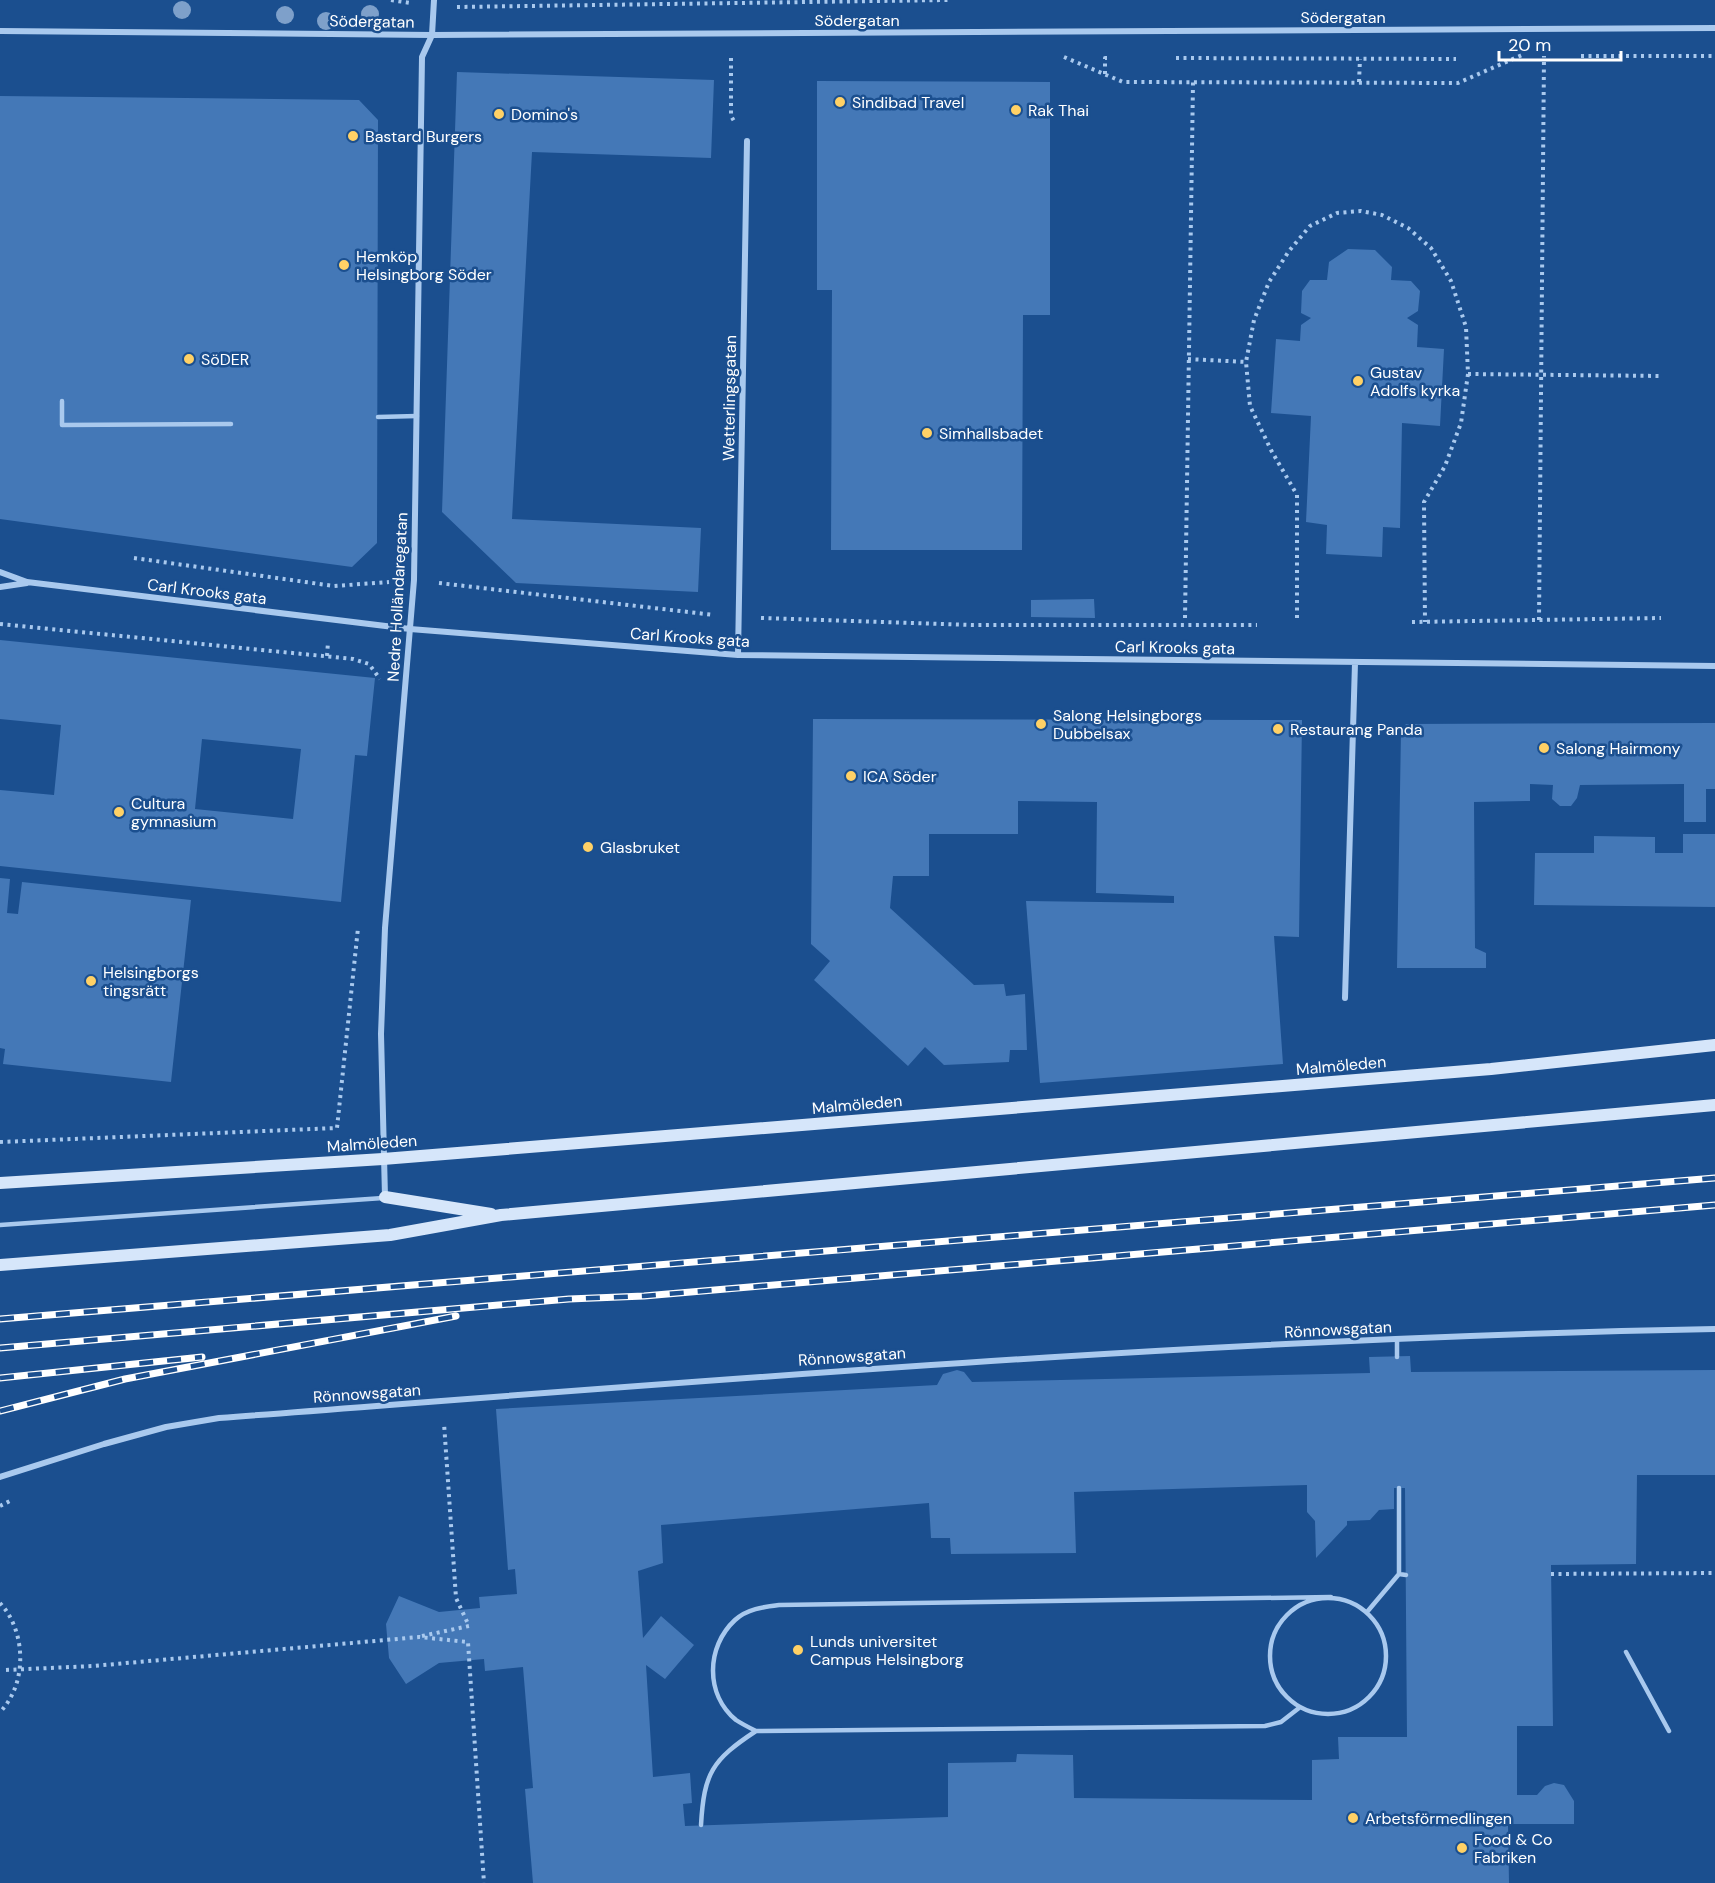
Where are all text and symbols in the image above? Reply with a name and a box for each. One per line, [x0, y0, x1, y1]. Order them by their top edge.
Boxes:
street label: Södergatan [1300, 7, 1386, 28]
street label: Södergatan [329, 10, 415, 33]
street label: Södergatan [814, 10, 900, 31]
scale bar [1499, 24, 1620, 62]
text: 20 m [1508, 33, 1551, 57]
place label: Sindibad Travel [852, 92, 964, 113]
marker: Sindibad Travel [833, 95, 847, 109]
place label: Rak Thai [1028, 100, 1089, 121]
marker: Rak Thai [1009, 103, 1023, 117]
place label: Domino's [511, 104, 578, 125]
marker: Domino's [492, 107, 506, 121]
place label: Bastard Burgers [365, 126, 482, 147]
marker: Bastard Burgers [346, 129, 360, 143]
place label: Hemköp Helsingborg Söder [356, 246, 492, 285]
marker: Hemköp Helsingborg Söder [337, 258, 351, 272]
street label: Wetterlingsgatan [718, 335, 741, 461]
place label: SöDER [201, 349, 249, 370]
marker: SöDER [182, 352, 196, 366]
place label: Gustav Adolfs kyrka [1370, 362, 1460, 401]
marker: Gustav Adolfs kyrka [1351, 374, 1365, 388]
place label: Simhallsbadet [939, 423, 1043, 444]
marker: Simhallsbadet [920, 426, 934, 440]
street label: Nedre Holländaregatan [383, 512, 412, 682]
street label: Carl Krooks gata [146, 574, 268, 609]
street label: Carl Krooks gata [629, 623, 751, 652]
street label: Carl Krooks gata [1115, 636, 1235, 659]
place label: Salong Helsingborgs Dubbelsax [1053, 705, 1202, 744]
marker: Salong Helsingborgs Dubbelsax [1034, 717, 1048, 731]
place label: Restaurang Panda [1290, 719, 1422, 740]
marker: Restaurang Panda [1271, 722, 1285, 736]
place label: Salong Hairmony [1556, 738, 1680, 759]
marker: Salong Hairmony [1537, 741, 1551, 755]
place label: ICA Söder [863, 766, 937, 787]
marker: ICA Söder [844, 769, 858, 783]
place label: Cultura gymnasium [131, 793, 216, 832]
marker: Cultura gymnasium [112, 805, 126, 819]
place label: Glasbruket [600, 837, 680, 858]
marker: Glasbruket [581, 840, 595, 854]
place label: Helsingborgs tingsrätt [103, 962, 199, 1001]
marker: Helsingborgs tingsrätt [84, 974, 98, 988]
street label: Malmöleden [1295, 1051, 1387, 1080]
street label: Malmöleden [811, 1090, 903, 1119]
street label: Malmöleden [326, 1130, 418, 1157]
street label: Rönnowsgatan [1284, 1316, 1392, 1343]
street label: Rönnowsgatan [797, 1342, 907, 1371]
street label: Rönnowsgatan [312, 1379, 422, 1408]
place label: Lunds universitet Campus Helsingborg [810, 1631, 964, 1670]
marker: Lunds universitet Campus Helsingborg [791, 1643, 805, 1657]
place label: Arbetsförmedlingen [1365, 1808, 1512, 1829]
marker: Arbetsförmedlingen [1346, 1811, 1360, 1825]
place label: Food & Co Fabriken [1474, 1829, 1552, 1868]
marker: Food & Co Fabriken [1455, 1841, 1469, 1855]

